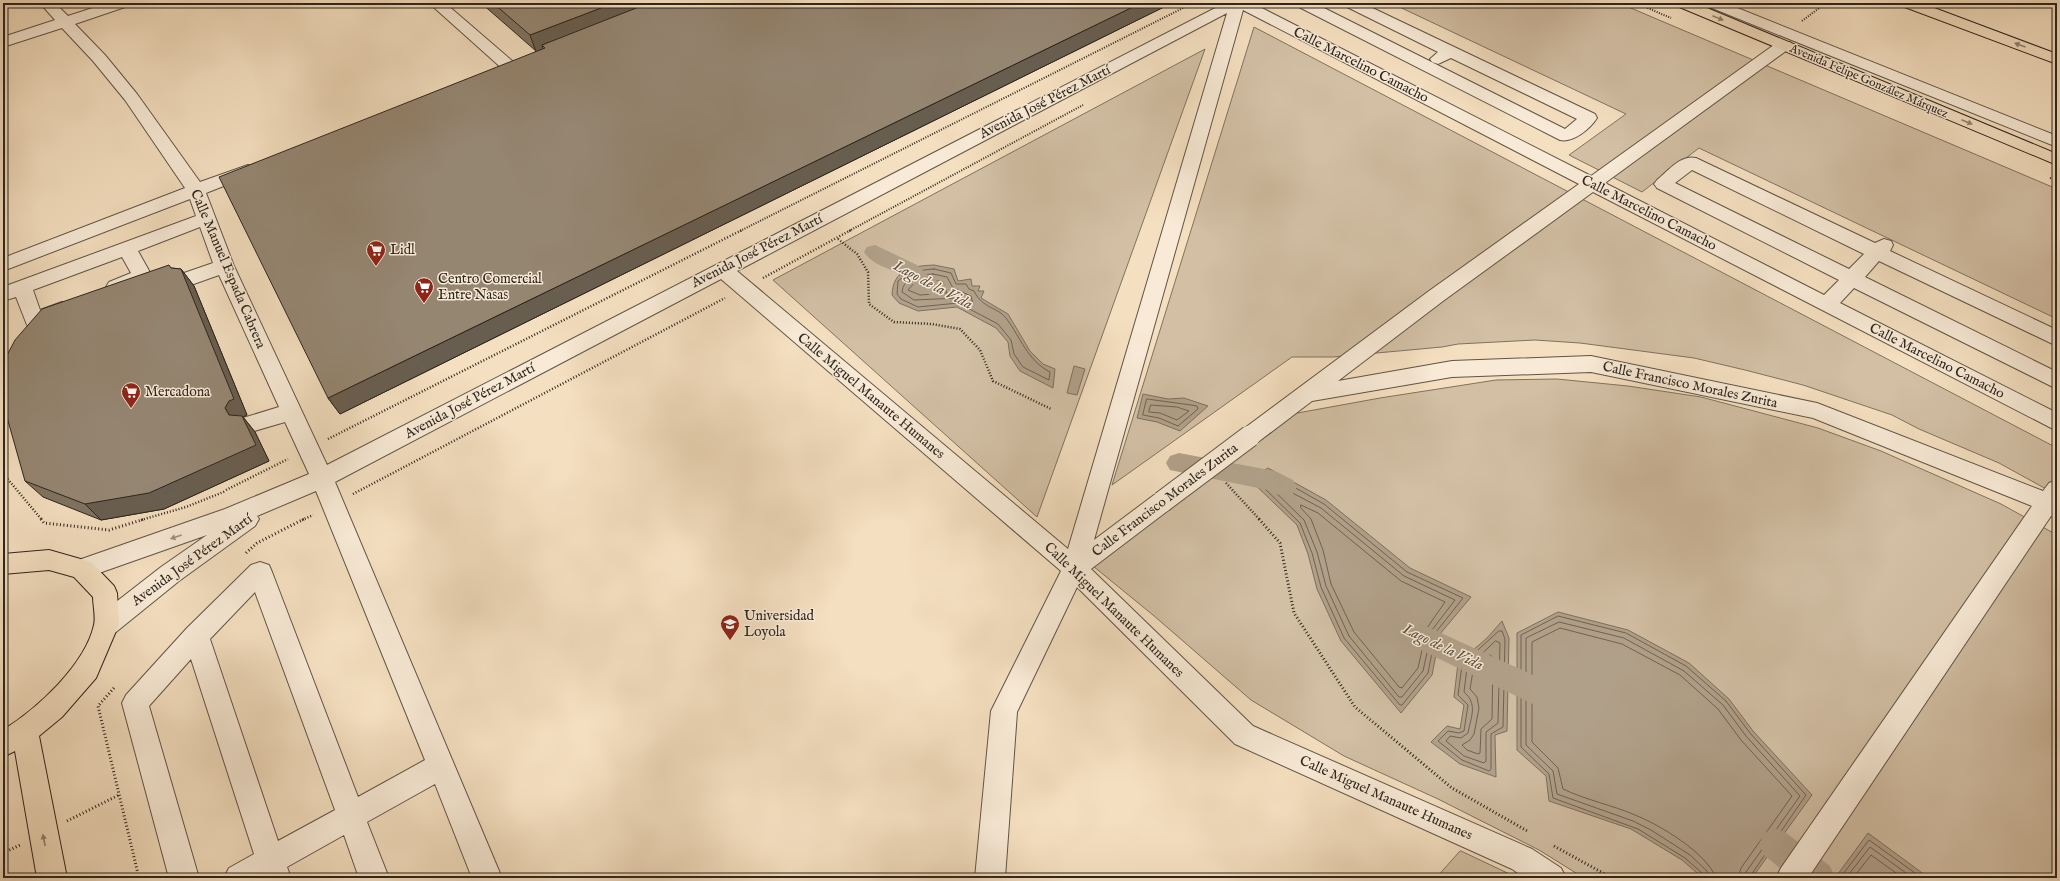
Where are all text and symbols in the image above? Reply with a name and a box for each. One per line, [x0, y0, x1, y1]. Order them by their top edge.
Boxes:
one-way arrow [1712, 15, 1723, 21]
street label: Calle Marcelino Camacho [1290, 23, 1432, 107]
street label: Avenida Felipe González Márquez [1786, 40, 1951, 122]
one-way arrow [2014, 42, 2026, 48]
street label: Avenida José Pérez Martí [975, 60, 1115, 143]
one-way arrow [1961, 119, 1972, 125]
street label: Calle Marcelino Camacho [1578, 171, 1720, 255]
street label: Calle Manuel Espada Cabrera [186, 187, 270, 352]
street label: Avenida José Pérez Martí [687, 209, 827, 292]
supermarket icon: Lidl [365, 239, 387, 267]
place label: Lidl [390, 241, 415, 259]
water label: Lago de la Vida [889, 256, 976, 315]
place label: Centro Comercial Entre Nasas [438, 270, 542, 304]
supermarket icon: Centro Comercial Entre Nasas [413, 276, 435, 304]
street label: Calle Marcelino Camacho [1866, 319, 2008, 403]
street label: Calle Miguel Manaute Humanes [793, 329, 949, 463]
street label: Avenida José Pérez Martí [401, 358, 539, 443]
street label: Calle Francisco Morales Zurita [1601, 358, 1780, 413]
supermarket icon: Mercadona [120, 381, 142, 409]
place label: Mercadona [145, 383, 211, 401]
street label: Calle Francisco Morales Zurita [1088, 439, 1242, 561]
street label: Avenida José Pérez Martí [127, 509, 257, 611]
one-way arrow [170, 534, 182, 540]
street label: Calle Miguel Manaute Humanes [1040, 538, 1188, 682]
place label: Universidad Loyola [744, 607, 814, 641]
school or university icon: Universidad Loyola [719, 613, 741, 641]
water label: Lago de la Vida [1398, 619, 1487, 676]
street label: Calle Miguel Manaute Humanes [1297, 752, 1475, 844]
one-way arrow [41, 834, 47, 846]

